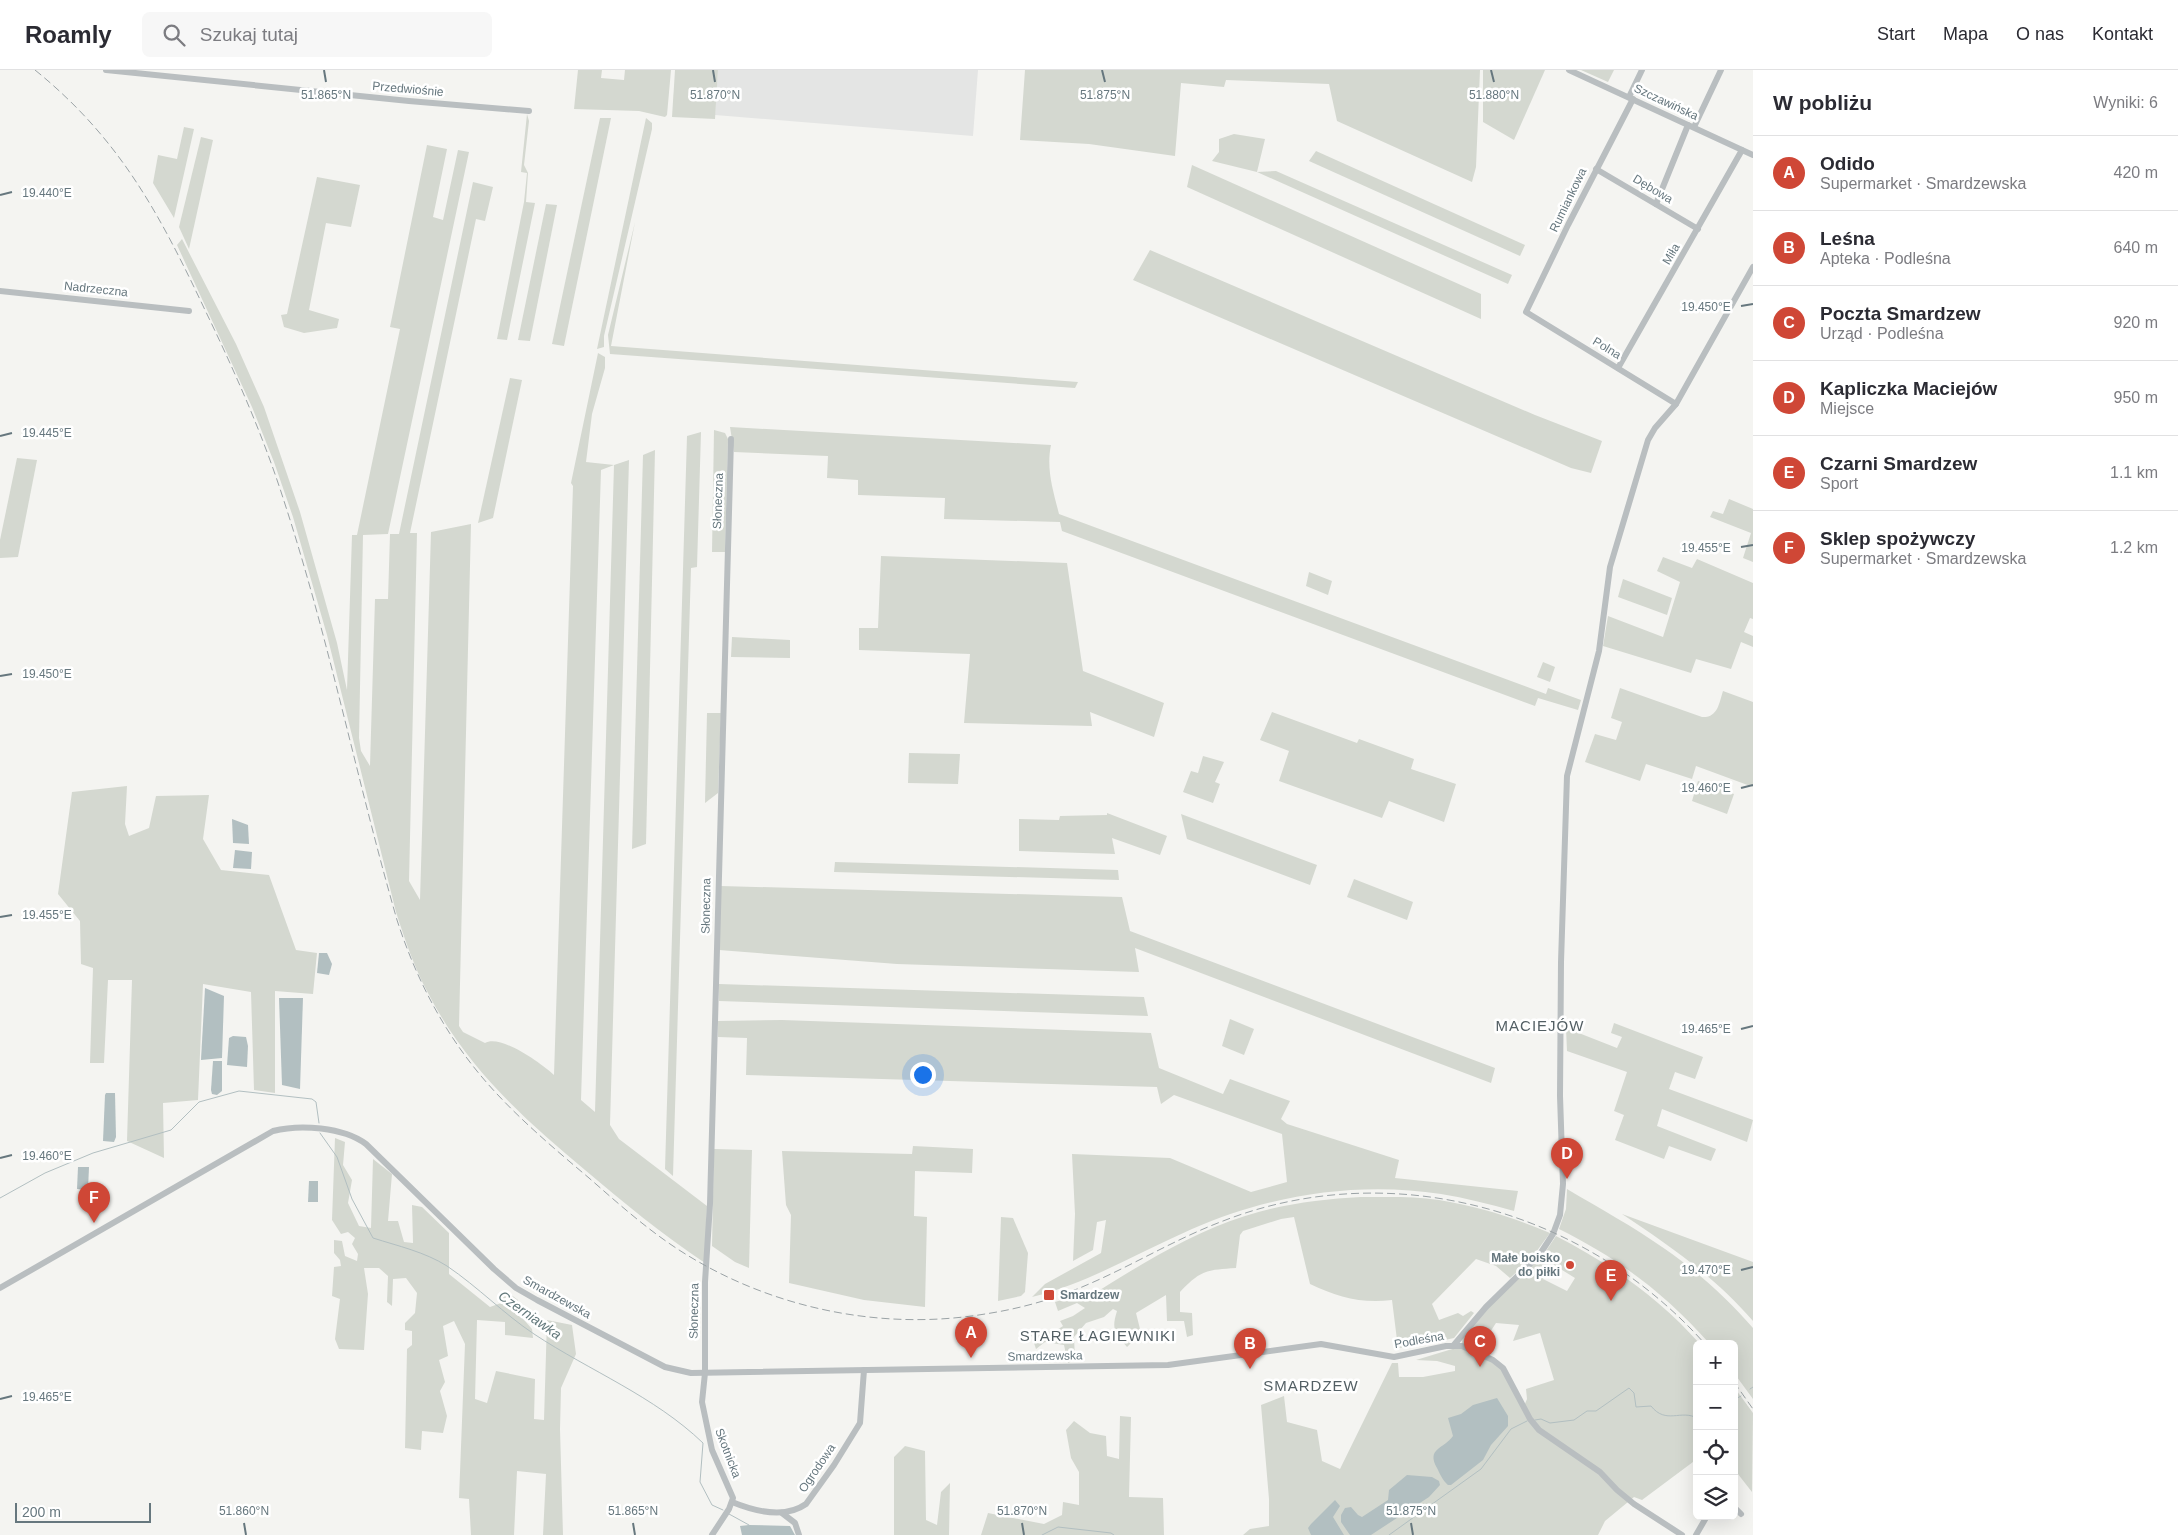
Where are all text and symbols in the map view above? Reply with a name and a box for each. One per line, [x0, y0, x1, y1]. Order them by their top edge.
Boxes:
search box [142, 12, 492, 57]
text: Roamly [25, 21, 112, 48]
icon: search [160, 21, 188, 49]
text: Szukaj tutaj [200, 24, 298, 45]
text: Start [1877, 24, 1915, 44]
text: Mapa [1943, 24, 1988, 44]
text: O nas [2016, 24, 2064, 44]
text: Kontakt [2092, 24, 2153, 44]
street label: Przedwiośnie [372, 79, 444, 99]
street label: Szczawińska [1632, 81, 1701, 123]
text: 51.865°N [301, 88, 351, 102]
text: 51.870°N [690, 88, 740, 102]
text: 51.875°N [1080, 88, 1130, 102]
text: 51.880°N [1469, 88, 1519, 102]
text: W pobliżu [1773, 91, 1872, 114]
text: Wyniki: 6 [2093, 94, 2158, 111]
text: Odido [1820, 153, 1875, 174]
text: A [1783, 164, 1795, 181]
text: 420 m [2114, 164, 2158, 181]
street label: Rumiankowa [1547, 165, 1590, 234]
street label: Dębowa [1631, 172, 1676, 207]
text: Supermarket · Smardzewska [1820, 175, 2026, 192]
text: 19.440°E [22, 186, 72, 200]
text: Leśna [1820, 228, 1875, 249]
text: B [1783, 239, 1795, 256]
text: 640 m [2114, 239, 2158, 256]
street label: Miła [1659, 241, 1683, 267]
text: Apteka · Podleśna [1820, 250, 1951, 267]
street label: Nadrzeczna [63, 279, 129, 299]
text: 19.450°E [1681, 300, 1731, 314]
text: Poczta Smardzew [1820, 303, 1981, 324]
text: C [1783, 314, 1795, 331]
text: 920 m [2114, 314, 2158, 331]
text: Urząd · Podleśna [1820, 325, 1944, 342]
street label: Polna [1590, 334, 1624, 362]
text: Kapliczka Maciejów [1820, 378, 1997, 399]
text: D [1783, 389, 1795, 406]
text: 950 m [2114, 389, 2158, 406]
text: Miejsce [1820, 400, 1874, 417]
text: 19.445°E [22, 426, 72, 440]
text: Czarni Smardzew [1820, 453, 1977, 474]
text: E [1784, 464, 1794, 481]
text: 1.1 km [2110, 464, 2158, 481]
street label: Słoneczna [710, 472, 726, 529]
text: Sport [1820, 475, 1858, 492]
text: Sklep spożywczy [1820, 528, 1975, 549]
text: F [1784, 539, 1794, 556]
text: 1.2 km [2110, 539, 2158, 556]
text: 19.455°E [1681, 541, 1731, 555]
text: Supermarket · Smardzewska [1820, 550, 2026, 567]
text: 19.450°E [22, 667, 72, 681]
text: 19.460°E [1681, 781, 1731, 795]
street label: Słoneczna [699, 878, 713, 934]
text: 19.455°E [22, 908, 72, 922]
district label: MACIEJÓW [1496, 1017, 1584, 1034]
text: 19.465°E [1681, 1022, 1731, 1036]
your location [910, 1062, 936, 1088]
pin: D [1551, 1138, 1583, 1179]
text: 19.460°E [22, 1149, 72, 1163]
pin: F [78, 1182, 110, 1223]
place label: Małe boisko do piłki [1491, 1251, 1560, 1279]
marker: Małe boisko do piłki [1564, 1259, 1576, 1271]
pin: E [1595, 1260, 1627, 1301]
text: 19.470°E [1681, 1263, 1731, 1277]
street label: Smardzewska [521, 1273, 594, 1322]
street label: Słoneczna [687, 1283, 701, 1339]
water label: Czerniawka [495, 1287, 565, 1343]
marker: Smardzew [1042, 1288, 1056, 1302]
place label: Smardzew [1060, 1288, 1120, 1302]
pin: A [955, 1317, 987, 1358]
pin: C [1464, 1326, 1496, 1367]
district label: STARE ŁAGIEWNIKI [1020, 1327, 1176, 1344]
pin: B [1234, 1328, 1266, 1369]
street label: Podleśna [1393, 1329, 1445, 1351]
map controls [1693, 1340, 1738, 1520]
button: + [1693, 1340, 1738, 1385]
street label: Smardzewska [1007, 1348, 1083, 1364]
district label: SMARDZEW [1263, 1377, 1359, 1394]
button: − [1693, 1385, 1738, 1430]
text: 19.465°E [22, 1390, 72, 1404]
street label: Skotnicka [712, 1426, 744, 1480]
button: locate [1693, 1430, 1738, 1475]
street label: Ogrodowa [796, 1441, 838, 1495]
button: layers [1693, 1475, 1738, 1520]
scale bar [15, 1500, 151, 1523]
text: 200 m [22, 1504, 61, 1520]
text: 51.860°N [219, 1504, 269, 1518]
text: 51.865°N [608, 1504, 658, 1518]
text: 51.870°N [997, 1504, 1047, 1518]
text: 51.875°N [1386, 1504, 1436, 1518]

